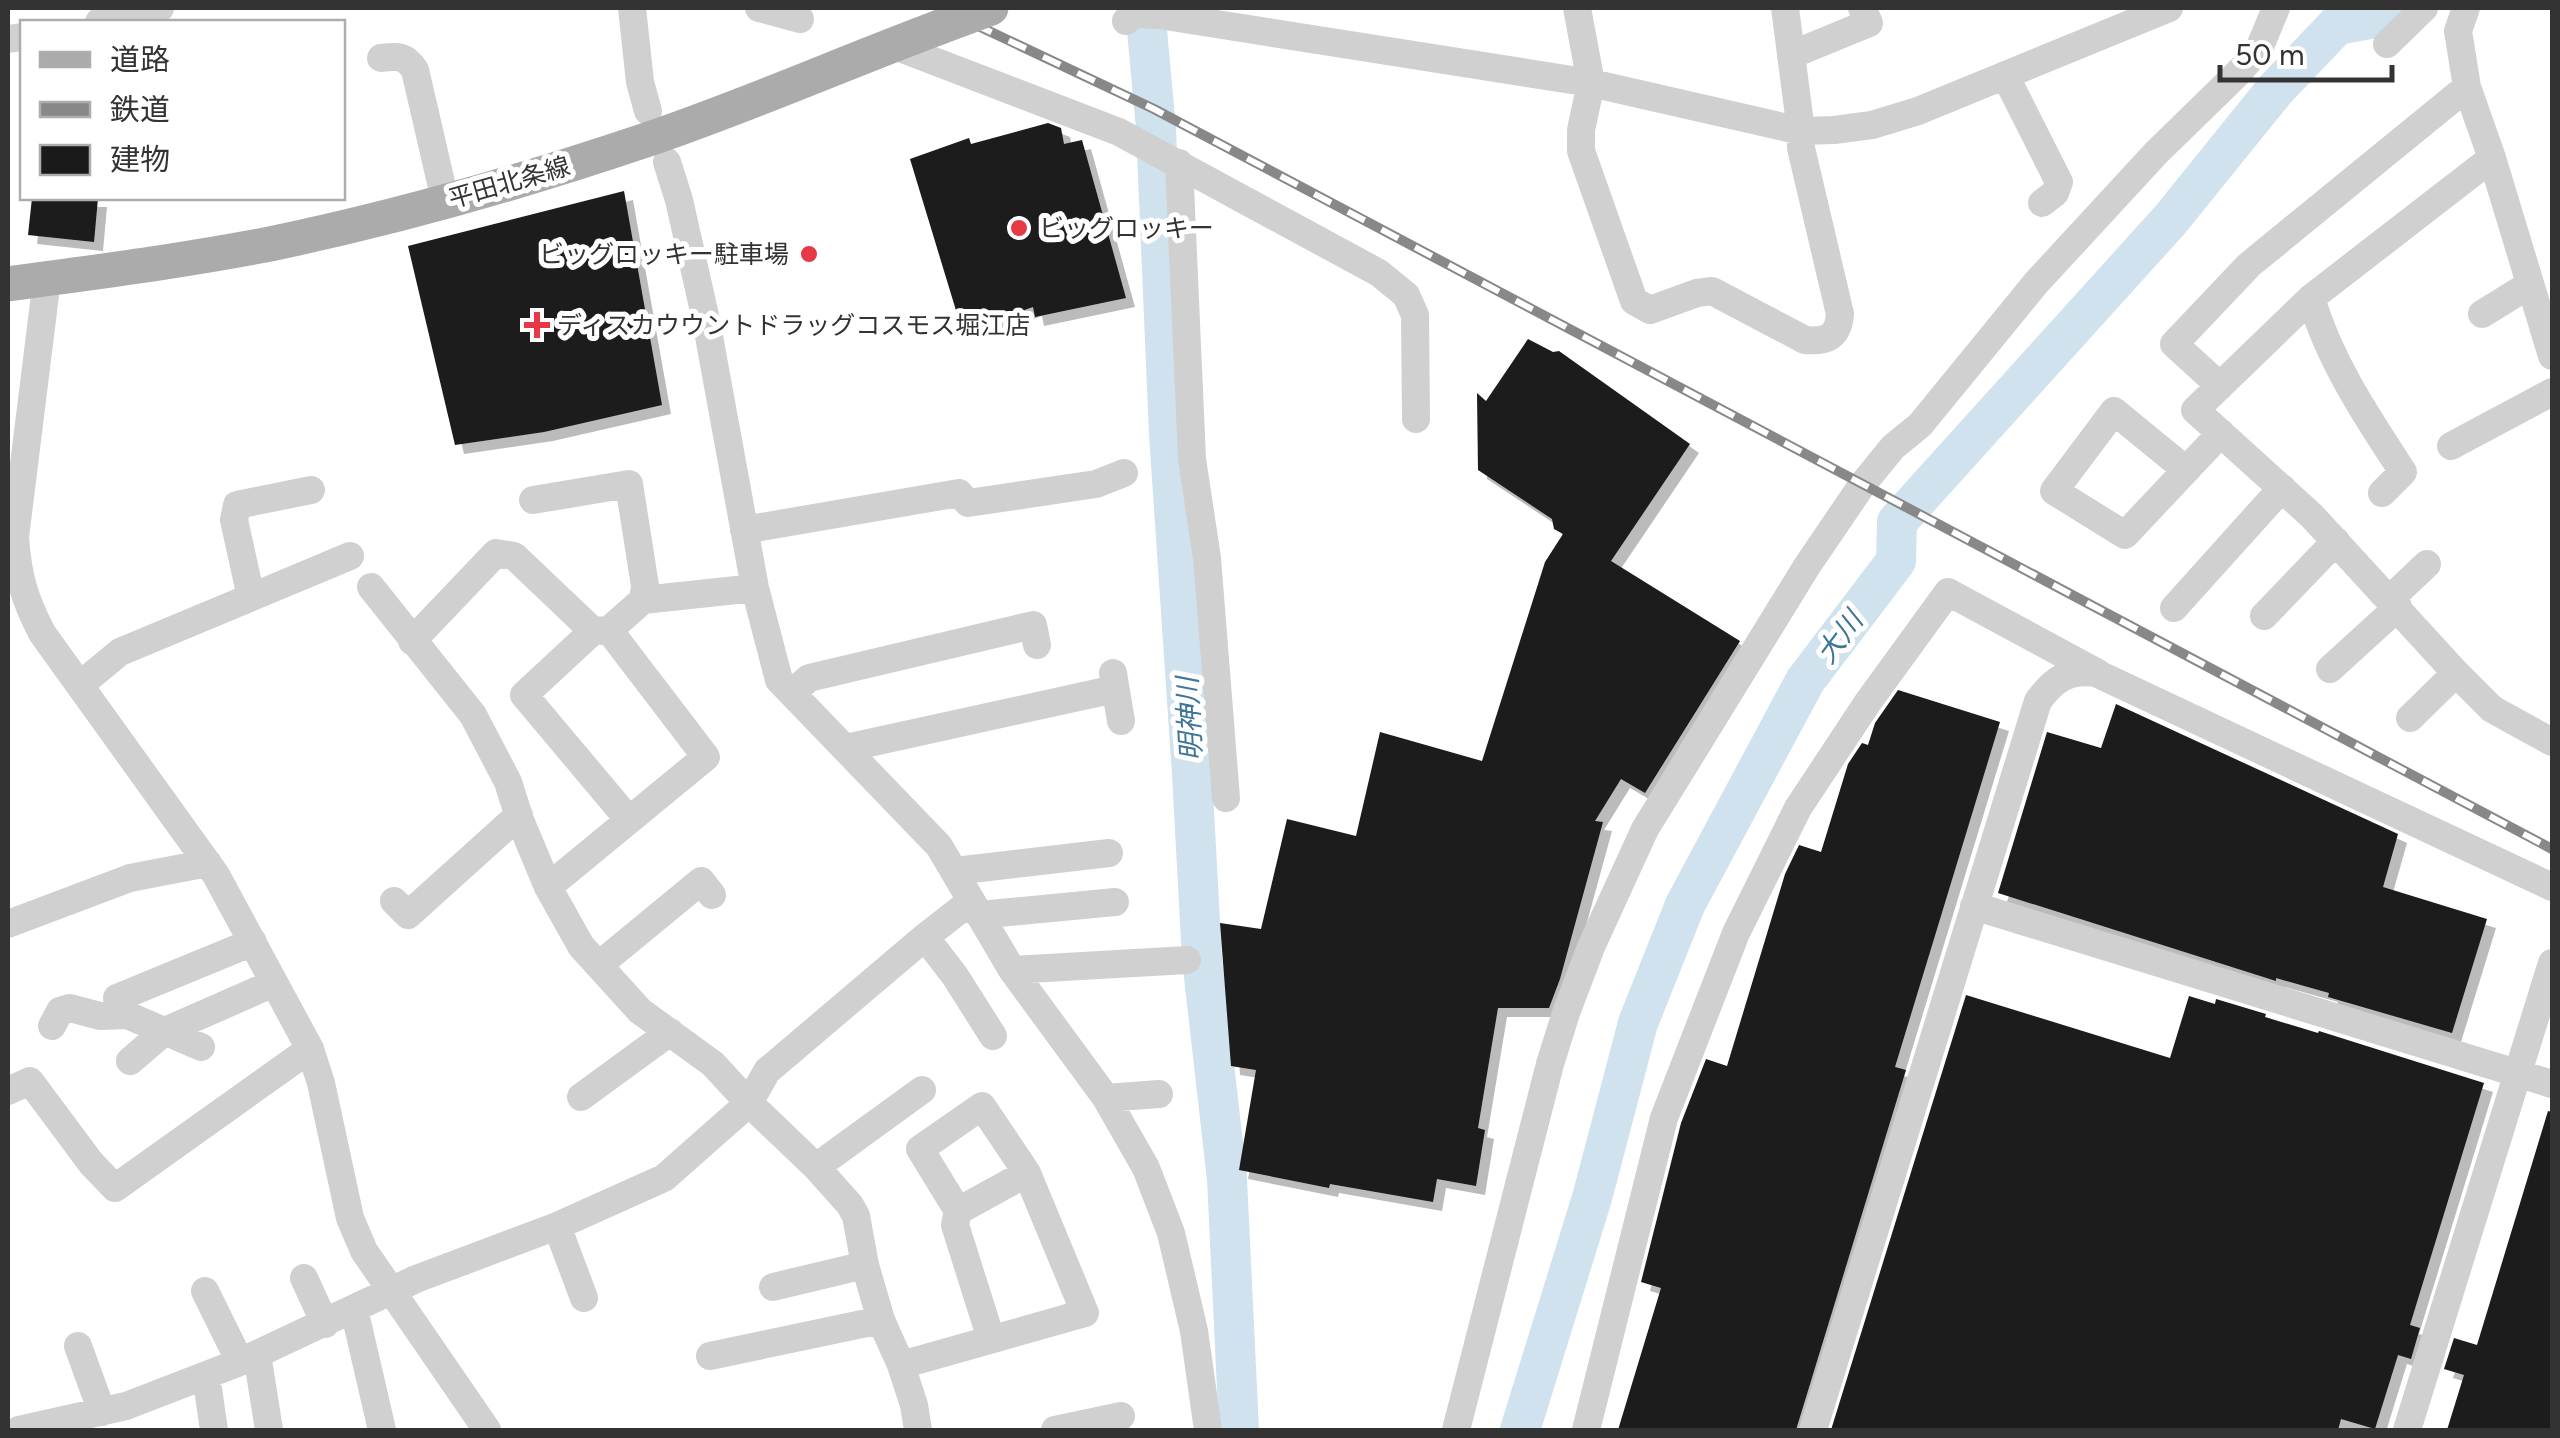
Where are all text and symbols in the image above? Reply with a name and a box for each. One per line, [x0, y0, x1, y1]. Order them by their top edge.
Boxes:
legend [20, 20, 345, 200]
scale bar [2220, 20, 2392, 82]
text: 50 m [2235, 36, 2304, 73]
text: 道路 [110, 41, 170, 78]
text: 鉄道 [110, 91, 170, 128]
text: 建物 [110, 141, 170, 178]
street label: 平田北条線 [445, 150, 573, 214]
place label: ビッグロッキー [1039, 213, 1214, 243]
marker: ビッグロッキー [1008, 217, 1030, 239]
place label: ビッグロッキー駐車場 [539, 239, 789, 269]
marker: ビッグロッキー駐車場 [798, 243, 820, 265]
place label: ディスカウウントドラッグコスモス堀江店 [557, 310, 1030, 340]
marker: ディスカウウントドラッグコスモス堀江店 [526, 314, 548, 336]
water label: 大川 [1809, 602, 1871, 670]
water label: 明神川 [1170, 673, 1208, 762]

